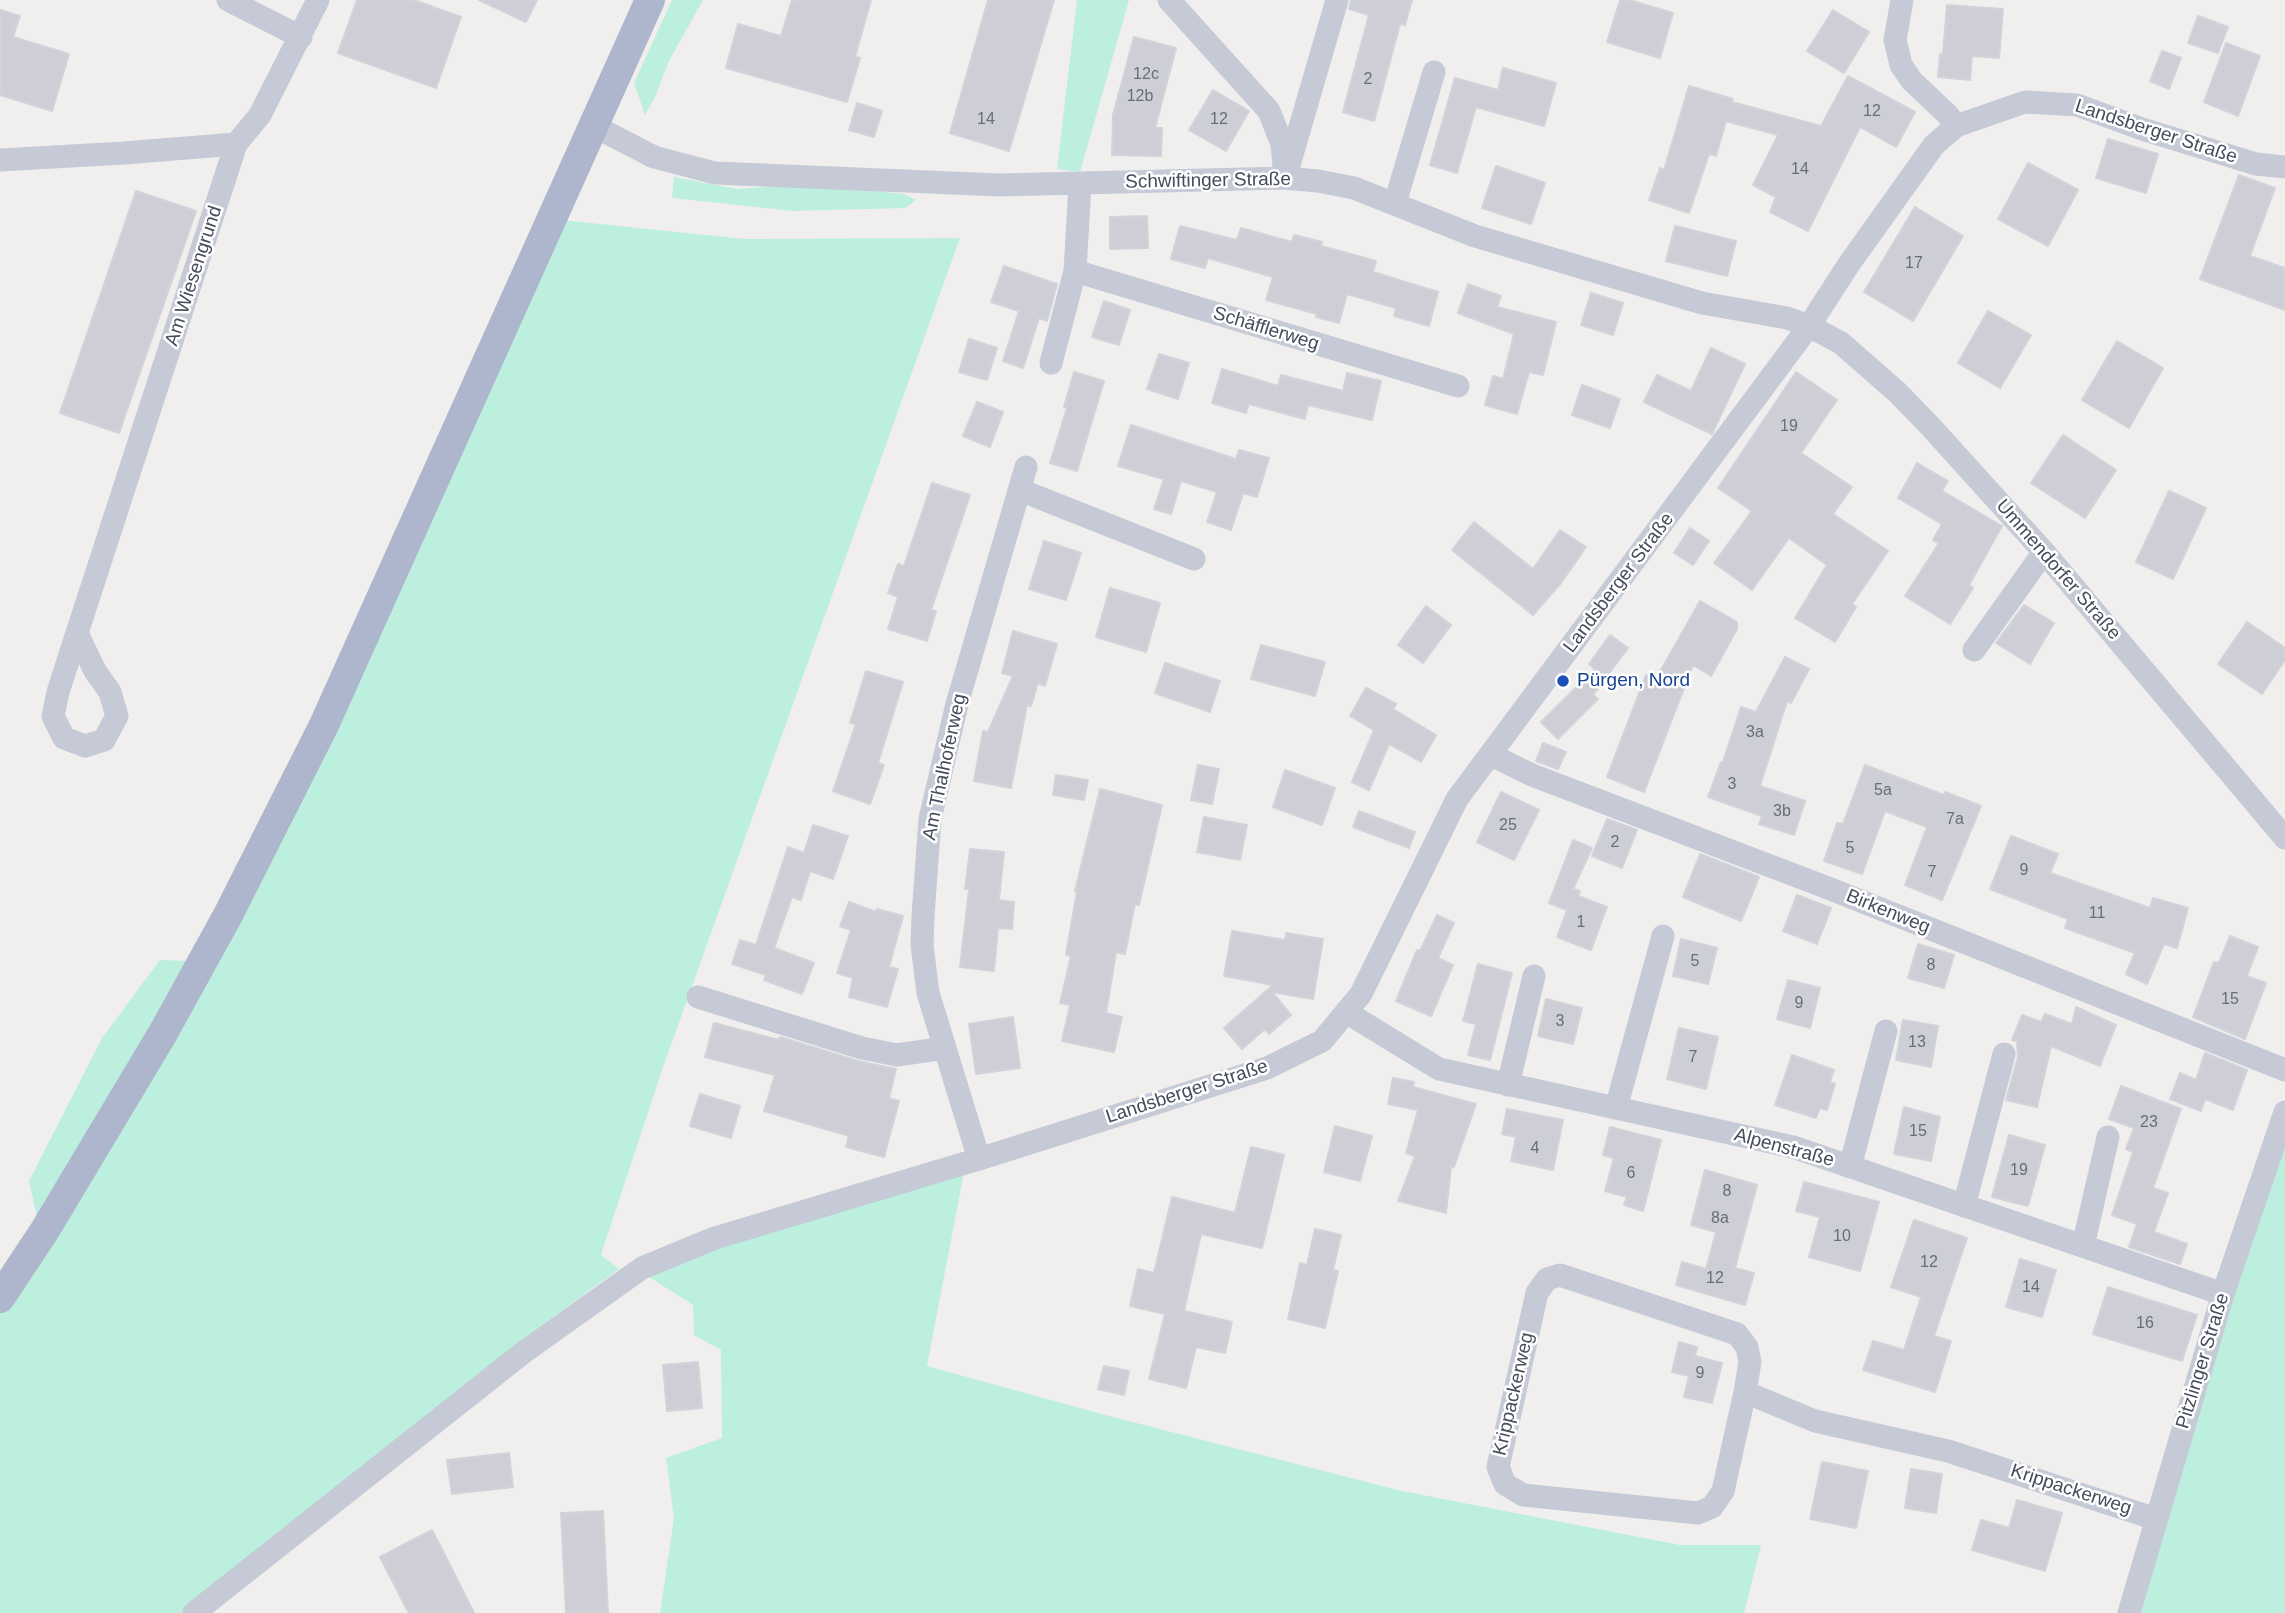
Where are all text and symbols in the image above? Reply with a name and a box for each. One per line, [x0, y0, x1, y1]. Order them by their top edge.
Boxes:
house number: 12c [1133, 65, 1159, 85]
house number: 2 [1364, 70, 1372, 90]
house number: 12b [1127, 87, 1153, 107]
street label: Landsberger Straße [2072, 95, 2240, 169]
house number: 12 [1863, 102, 1881, 122]
house number: 14 [977, 110, 995, 130]
house number: 12 [1210, 110, 1228, 130]
house number: 14 [1791, 160, 1809, 180]
street label: Schwiftinger Straße [1125, 168, 1291, 194]
street label: Am Wiesengrund [161, 203, 227, 349]
house number: 17 [1905, 254, 1923, 274]
street label: Schäfflerweg [1210, 302, 1322, 356]
house number: 19 [1780, 417, 1798, 437]
street label: Ummendorfer Straße [1991, 495, 2125, 645]
street label: Landsberger Straße [1559, 509, 1679, 657]
place label: Pürgen, Nord [1577, 670, 1690, 692]
marker: Pürgen, Nord [1555, 673, 1571, 689]
street label: Am Thalhoferweg [918, 692, 972, 842]
house number: 3a [1746, 723, 1764, 743]
house number: 3 [1728, 775, 1736, 795]
house number: 5a [1874, 781, 1892, 801]
house number: 3b [1773, 802, 1791, 822]
house number: 7a [1946, 810, 1964, 830]
house number: 25 [1499, 816, 1517, 836]
house number: 2 [1611, 833, 1619, 853]
house number: 5 [1846, 839, 1854, 859]
house number: 9 [2020, 861, 2028, 881]
house number: 7 [1928, 863, 1936, 883]
street label: Birkenweg [1843, 885, 1933, 939]
house number: 11 [2089, 904, 2105, 924]
house number: 1 [1577, 913, 1585, 933]
house number: 5 [1691, 952, 1699, 972]
house number: 8 [1927, 956, 1935, 976]
house number: 15 [2221, 990, 2239, 1010]
house number: 9 [1795, 994, 1803, 1014]
house number: 3 [1556, 1012, 1564, 1032]
house number: 13 [1908, 1033, 1926, 1053]
house number: 7 [1689, 1048, 1697, 1068]
street label: Landsberger Straße [1103, 1055, 1271, 1129]
house number: 23 [2140, 1113, 2158, 1133]
house number: 15 [1909, 1122, 1927, 1142]
street label: Alpenstraße [1732, 1124, 1836, 1172]
house number: 4 [1531, 1139, 1539, 1159]
house number: 19 [2010, 1161, 2028, 1181]
house number: 6 [1627, 1164, 1635, 1184]
house number: 8 [1723, 1182, 1731, 1202]
house number: 8a [1711, 1209, 1729, 1229]
house number: 10 [1833, 1227, 1851, 1247]
house number: 12 [1920, 1253, 1938, 1273]
house number: 12 [1706, 1269, 1724, 1289]
house number: 14 [2022, 1278, 2040, 1298]
street label: Pitzlinger Straße [2172, 1291, 2234, 1431]
house number: 16 [2136, 1314, 2154, 1334]
street label: Krippackerweg [1489, 1330, 1539, 1458]
house number: 9 [1696, 1364, 1704, 1384]
street label: Krippackerweg [2008, 1460, 2134, 1520]

